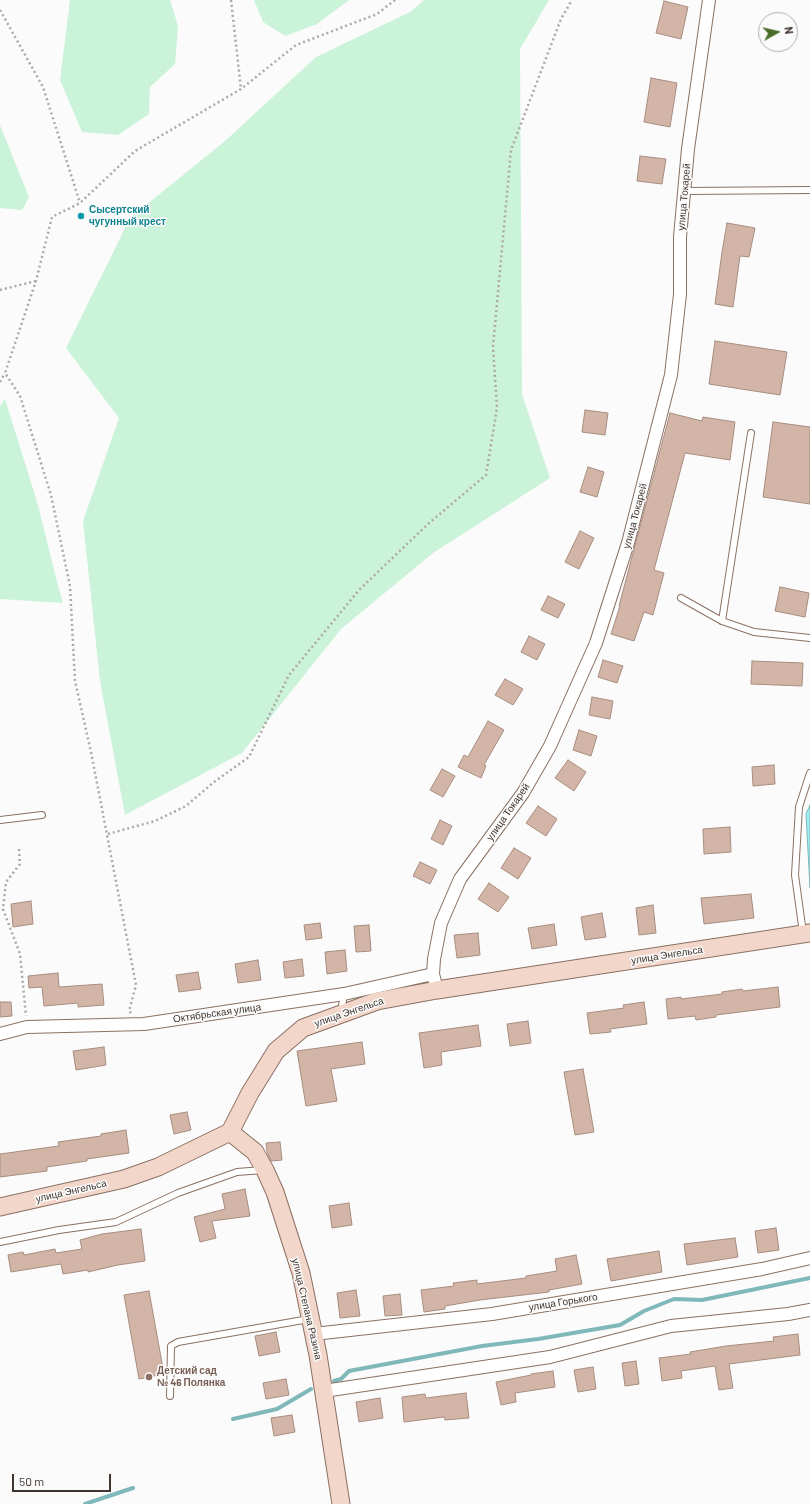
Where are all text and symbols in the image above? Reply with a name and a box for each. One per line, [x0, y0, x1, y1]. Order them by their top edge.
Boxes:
north arrow [758, 12, 798, 52]
text: N [782, 26, 796, 35]
street label: улица Токарей [675, 163, 693, 231]
place label: Сысертский чугунный крест [89, 204, 166, 228]
marker: Сысертский чугунный крест [76, 211, 86, 221]
street label: улица Токарей [621, 482, 649, 550]
street label: улица Токарей [484, 781, 532, 843]
street label: улица Энгельса [630, 943, 704, 967]
street label: улица Энгельса [313, 995, 385, 1029]
street label: Октябрьская улица [172, 1001, 262, 1025]
street label: улица Энгельса [34, 1177, 108, 1205]
street label: улица Степана Разина [289, 1257, 325, 1361]
street label: улица Горького [528, 1291, 598, 1313]
place label: Детский сад № 46 Полянка [157, 1365, 225, 1388]
marker: Детский сад № 46 Полянка [144, 1372, 154, 1382]
scale bar [14, 1466, 113, 1492]
text: 50 m [19, 1474, 44, 1488]

